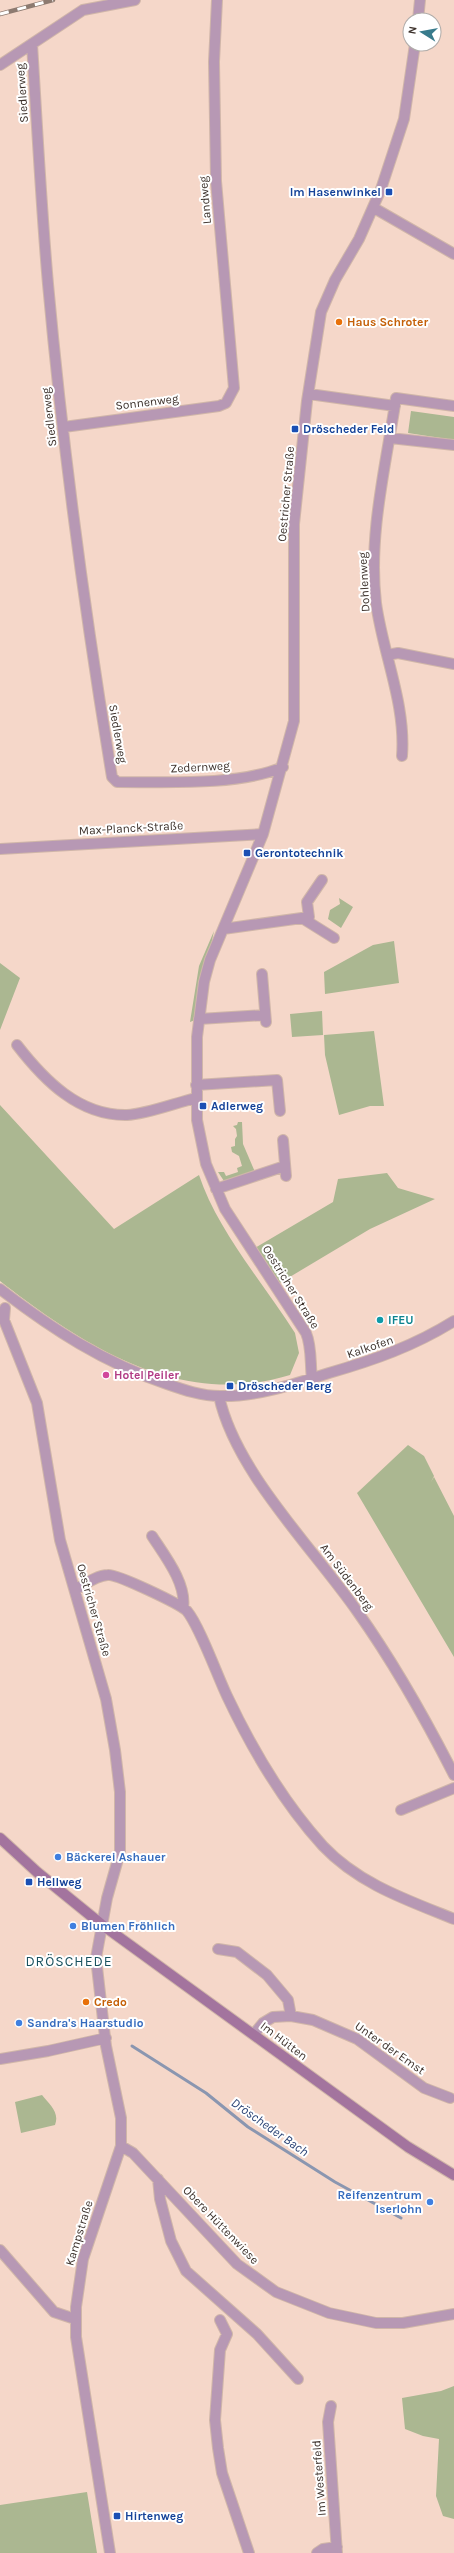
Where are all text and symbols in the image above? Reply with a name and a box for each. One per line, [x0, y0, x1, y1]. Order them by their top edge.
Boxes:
north arrow [402, 12, 442, 52]
text: N [406, 25, 420, 35]
street label: Siedlerweg [13, 63, 31, 123]
street label: Landweg [196, 175, 214, 225]
place label: Im Hasenwinkel [290, 185, 381, 199]
marker: Im Hasenwinkel [384, 187, 394, 197]
place label: Haus Schroter [347, 315, 428, 329]
marker: Haus Schroter [334, 317, 344, 327]
street label: Siedlerweg [38, 386, 60, 447]
street label: Sonnenweg [115, 391, 179, 413]
place label: Dröscheder Feld [303, 422, 394, 436]
marker: Dröscheder Feld [290, 424, 300, 434]
street label: Oestricher Straße [275, 446, 297, 542]
street label: Dohlenweg [355, 551, 373, 612]
street label: Siedlerweg [106, 703, 130, 765]
street label: Zedernweg [170, 758, 230, 776]
street label: Max-Planck-Straße [79, 818, 183, 838]
place label: Gerontotechnik [255, 846, 343, 860]
marker: Gerontotechnik [242, 848, 252, 858]
place label: Adlerweg [211, 1099, 263, 1113]
marker: Adlerweg [198, 1101, 208, 1111]
street label: Oestricher Straße [260, 1243, 322, 1331]
place label: IFEU [388, 1313, 414, 1327]
marker: IFEU [375, 1315, 385, 1325]
street label: Kalkofen [345, 1333, 395, 1361]
place label: Hotel Peiler [114, 1368, 179, 1382]
marker: Hotel Peiler [101, 1370, 111, 1380]
place label: Dröscheder Berg [238, 1379, 331, 1393]
marker: Dröscheder Berg [225, 1381, 235, 1391]
street label: Am Südenberg [317, 1541, 377, 1613]
street label: Oestricher Straße [74, 1562, 114, 1658]
place label: Bäckerei Ashauer [66, 1850, 166, 1864]
marker: Bäckerei Ashauer [53, 1852, 63, 1862]
place label: Hellweg [37, 1875, 82, 1889]
marker: Hellweg [24, 1877, 34, 1887]
place label: Blumen Fröhlich [81, 1919, 175, 1933]
marker: Blumen Fröhlich [68, 1921, 78, 1931]
district label: DRÖSCHEDE [25, 1953, 113, 1970]
place label: Credo [94, 1995, 127, 2009]
marker: Credo [81, 1997, 91, 2007]
place label: Sandra's Haarstudio [27, 2016, 144, 2030]
marker: Sandra's Haarstudio [14, 2018, 24, 2028]
street label: Im Hütten [258, 2019, 310, 2063]
street label: Unter der Emst [352, 2019, 428, 2078]
water label: Dröscheder Bach [228, 2095, 312, 2159]
street label: Obere Hüttenwiese [180, 2183, 262, 2267]
place label: Reifenzentrum Iserlohn [338, 2188, 422, 2216]
marker: Reifenzentrum Iserlohn [425, 2197, 435, 2207]
street label: Kampstraße [62, 2199, 96, 2267]
street label: Im Westerfeld [309, 2440, 329, 2516]
place label: Hirtenweg [125, 2509, 183, 2523]
marker: Hirtenweg [112, 2511, 122, 2521]

